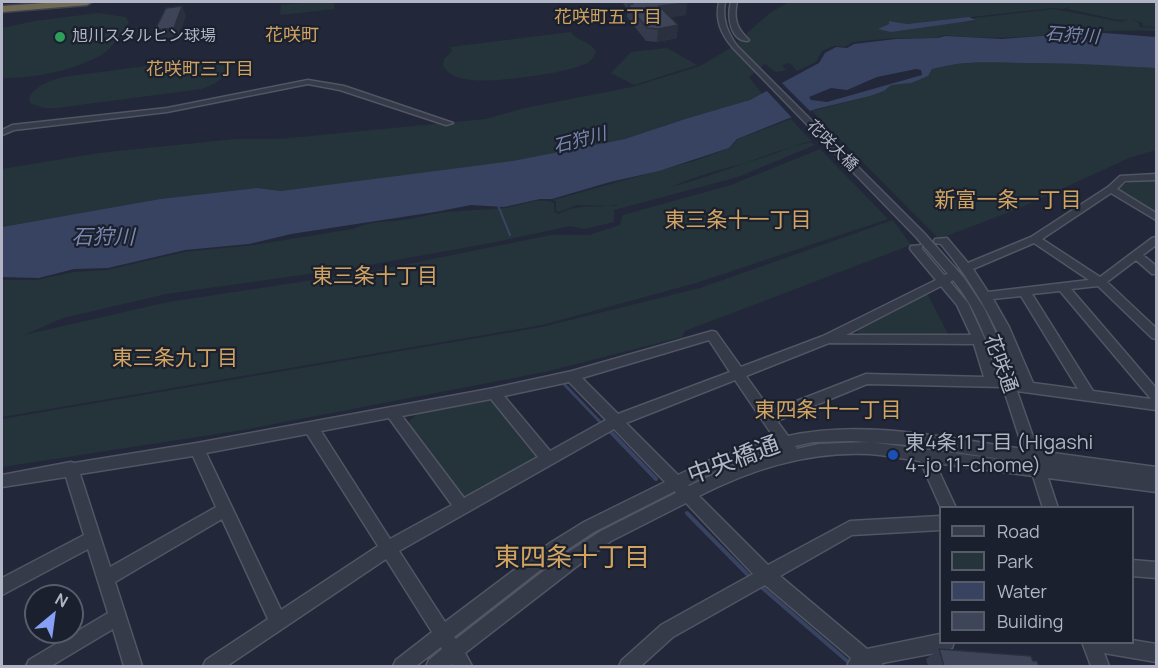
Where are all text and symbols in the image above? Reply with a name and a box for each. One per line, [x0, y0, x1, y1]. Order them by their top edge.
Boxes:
district label: 花咲町五丁目 [554, 7, 662, 29]
water label: 石狩川 [1044, 23, 1100, 49]
district label: 花咲町 [265, 25, 319, 47]
place label: 旭川スタルヒン球場 [72, 27, 216, 47]
marker: 旭川スタルヒン球場 [53, 30, 67, 44]
district label: 花咲町三丁目 [146, 59, 254, 81]
street label: 花咲大橋 [803, 117, 861, 175]
water label: 石狩川 [551, 124, 609, 158]
district label: 新富一条一丁目 [935, 188, 1081, 214]
district label: 東三条十一丁目 [665, 208, 811, 234]
water label: 石狩川 [72, 225, 134, 251]
district label: 東三条十丁目 [312, 264, 438, 290]
street label: 花咲通 [978, 332, 1022, 396]
district label: 東三条九丁目 [112, 346, 238, 372]
district label: 東四条十一丁目 [755, 398, 901, 424]
street label: 中央橋通 [684, 431, 784, 491]
place label: 東4条11丁目 (Higashi 4-jo 11-chome) [905, 431, 1093, 478]
marker: 東4条11丁目 (Higashi 4-jo 11-chome) [886, 448, 900, 462]
legend [939, 506, 1134, 644]
text: Road [997, 519, 1040, 543]
district label: 東四条十丁目 [494, 543, 650, 575]
text: Park [997, 549, 1033, 573]
text: Water [997, 579, 1047, 603]
north arrow [24, 584, 84, 644]
text: N [51, 588, 72, 612]
text: Building [997, 609, 1063, 633]

